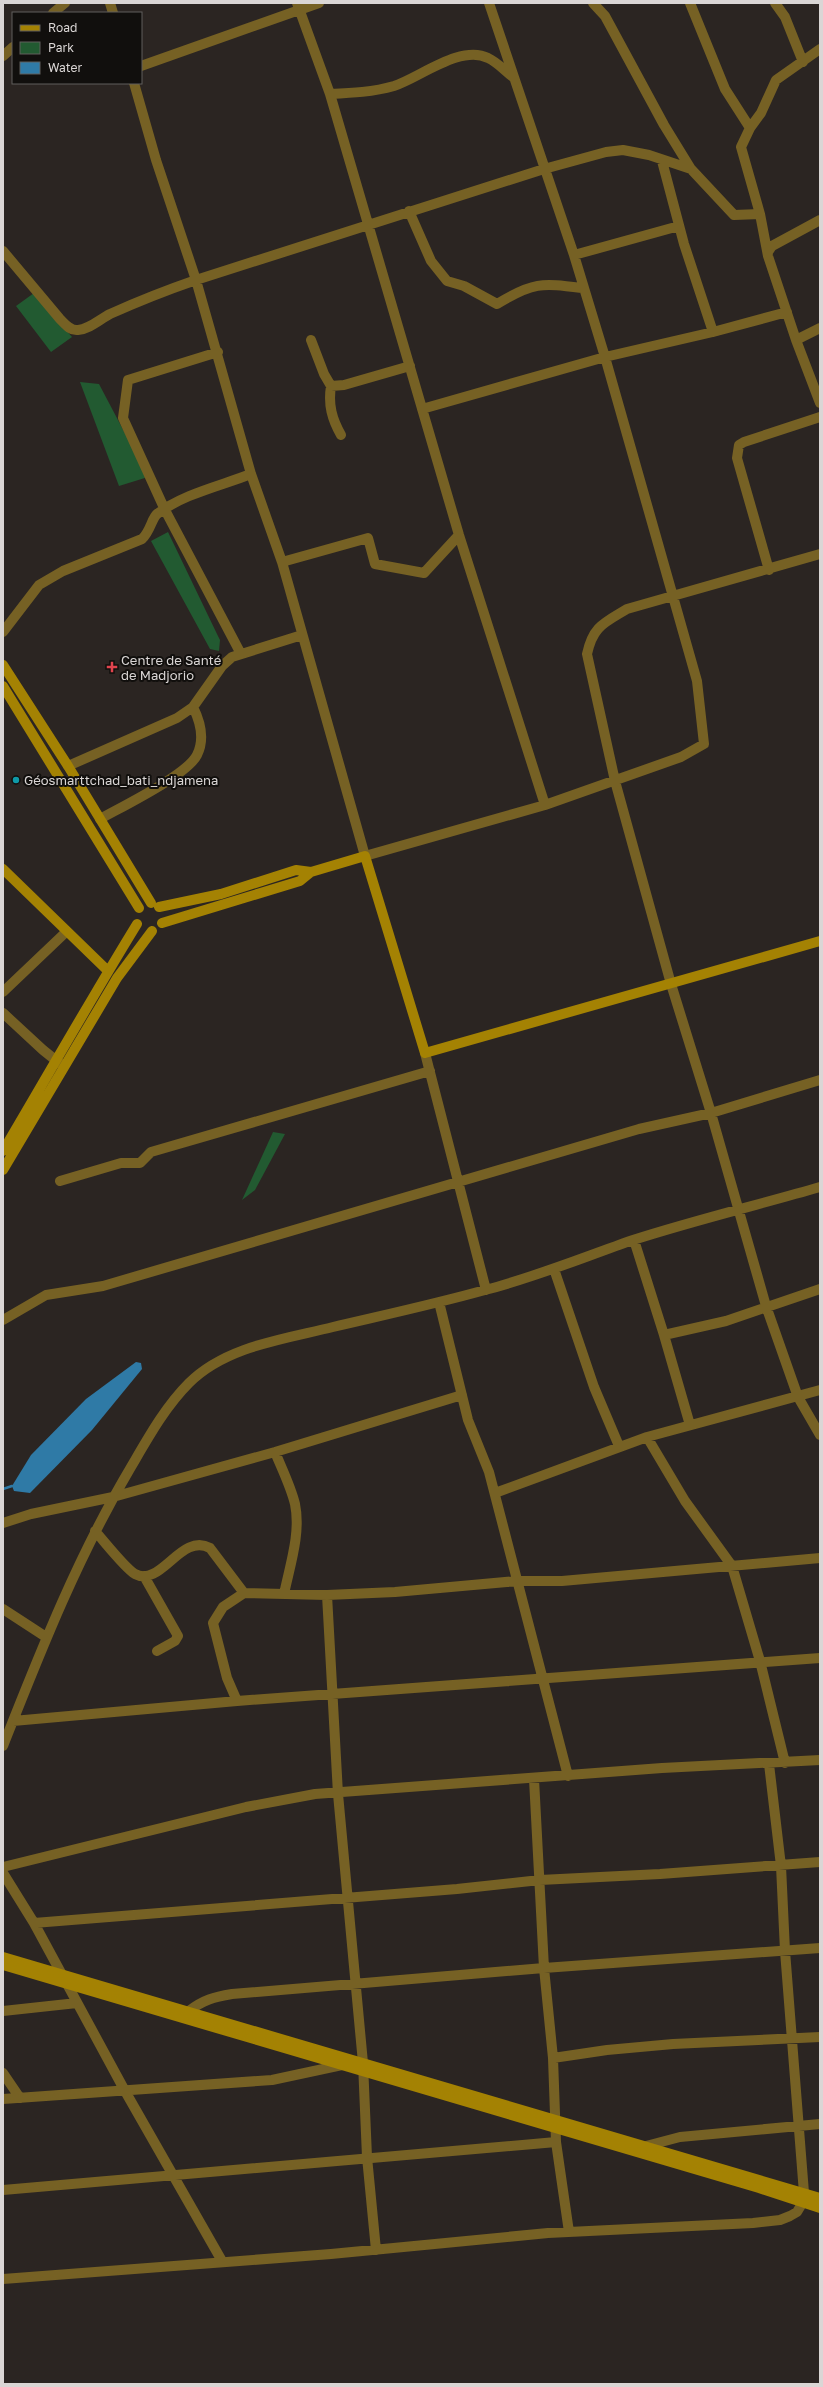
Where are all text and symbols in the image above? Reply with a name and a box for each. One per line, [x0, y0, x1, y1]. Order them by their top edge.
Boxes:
legend [12, 12, 142, 84]
text: Road [48, 20, 77, 35]
text: Park [48, 40, 74, 55]
text: Water [48, 60, 82, 75]
place label: Centre de Santé de Madjorio [121, 652, 221, 683]
marker: Centre de Santé de Madjorio [106, 661, 118, 673]
place label: Géosmarttchad_bati_ndjamena [24, 772, 218, 788]
marker: Géosmarttchad_bati_ndjamena [11, 775, 21, 785]

